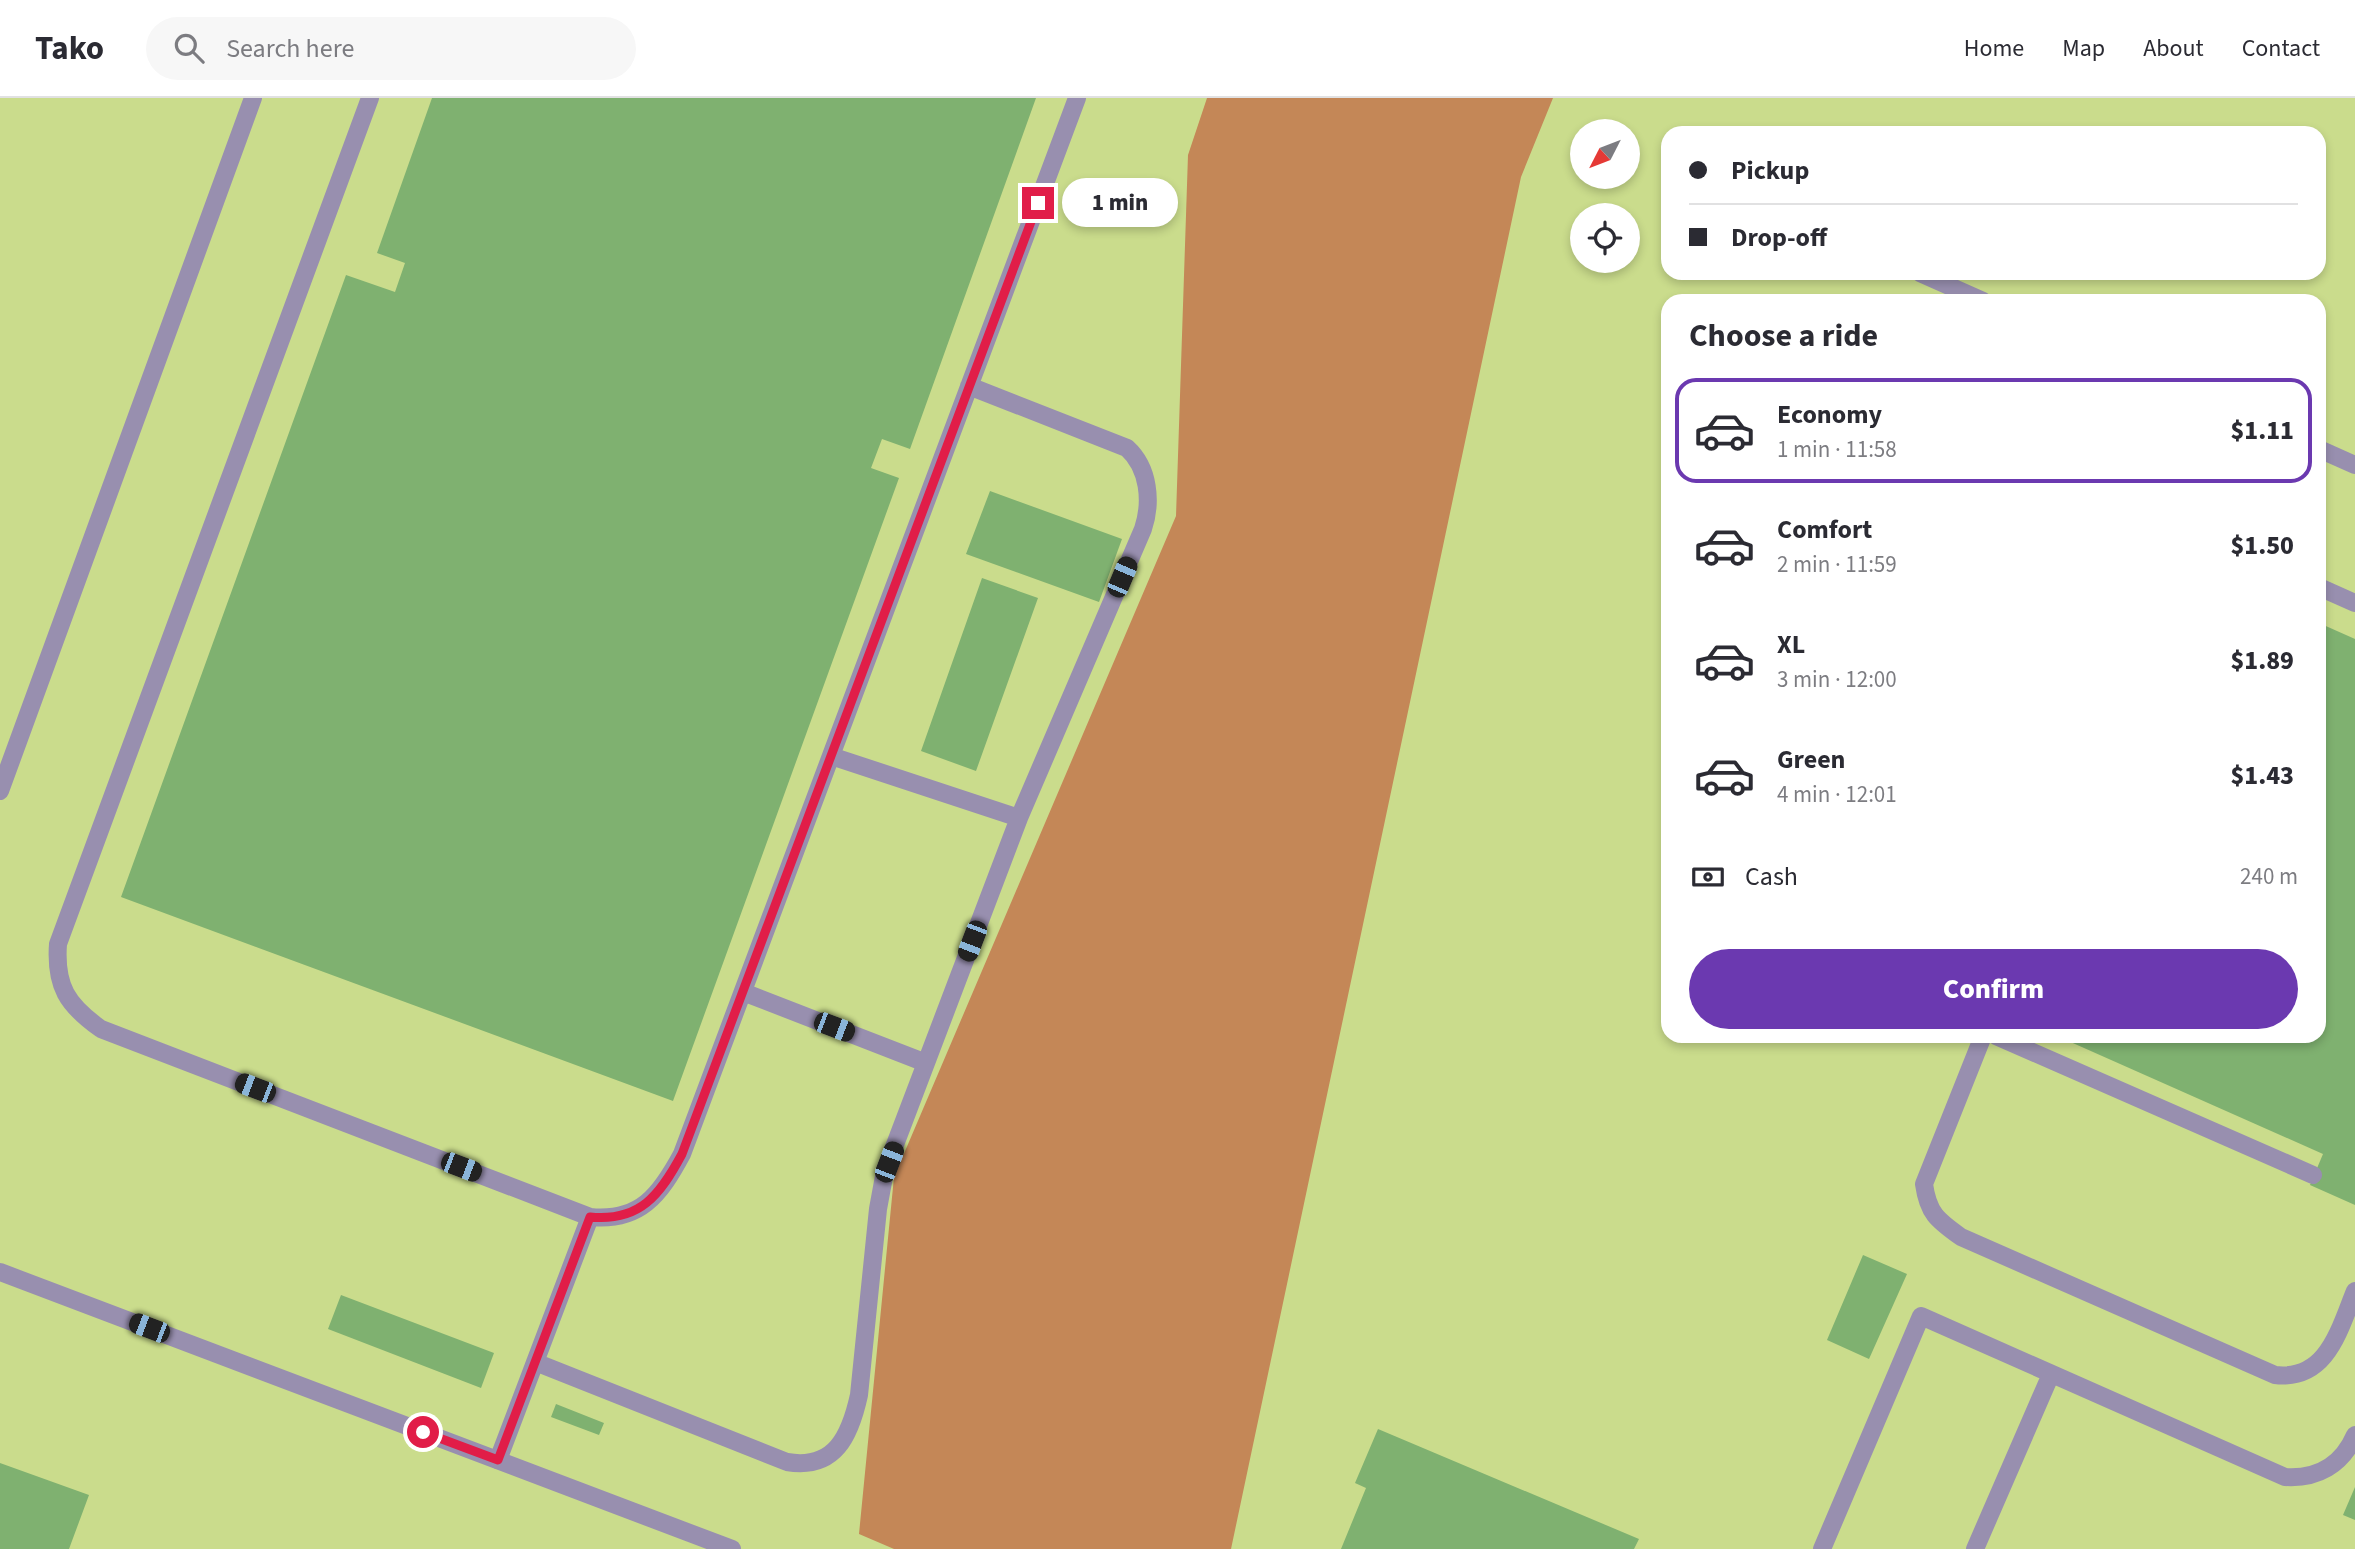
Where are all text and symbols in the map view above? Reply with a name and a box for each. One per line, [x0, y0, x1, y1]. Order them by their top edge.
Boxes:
search box [146, 17, 636, 80]
text: Tako [35, 25, 104, 72]
icon: search [170, 29, 208, 67]
text: Search here [226, 30, 354, 67]
text: Home [1964, 31, 2024, 66]
text: Map [2062, 31, 2105, 66]
text: About [2143, 31, 2204, 66]
text: Contact [2242, 31, 2320, 66]
north arrow [1570, 119, 1640, 189]
map controls [1570, 119, 1640, 273]
text: Pickup [1731, 152, 1809, 189]
callout: 1 min [1062, 178, 1178, 228]
text: 1 min [1092, 186, 1148, 219]
route end [1022, 187, 1054, 219]
button: locate [1570, 203, 1640, 273]
text: Drop-off [1731, 219, 1827, 256]
text: Choose a ride [1689, 313, 1878, 359]
text: Economy [1777, 396, 1882, 433]
icon: car [1693, 399, 1756, 462]
text: $1.11 [2230, 412, 2294, 449]
text: 1 min · 11:58 [1777, 433, 1897, 466]
text: Comfort [1777, 511, 1872, 548]
icon: car [1693, 514, 1756, 577]
text: $1.50 [2230, 527, 2294, 564]
text: 2 min · 11:59 [1777, 548, 1897, 581]
car [1105, 554, 1140, 600]
text: XL [1777, 626, 1805, 663]
icon: car [1693, 629, 1756, 692]
text: $1.89 [2230, 642, 2294, 679]
text: 3 min · 12:00 [1777, 663, 1897, 696]
text: Green [1777, 741, 1845, 778]
icon: car [1693, 744, 1756, 807]
text: $1.43 [2230, 757, 2294, 794]
text: 4 min · 12:01 [1777, 778, 1897, 811]
icon: cash [1689, 858, 1727, 896]
text: Cash [1745, 858, 1798, 895]
text: 240 m [2240, 860, 2298, 893]
car [955, 918, 990, 964]
button: Confirm [1689, 949, 2298, 1029]
car [811, 1010, 858, 1044]
car [232, 1071, 279, 1105]
car [872, 1139, 907, 1185]
car [438, 1150, 485, 1184]
car [126, 1311, 173, 1345]
route start [407, 1416, 439, 1448]

